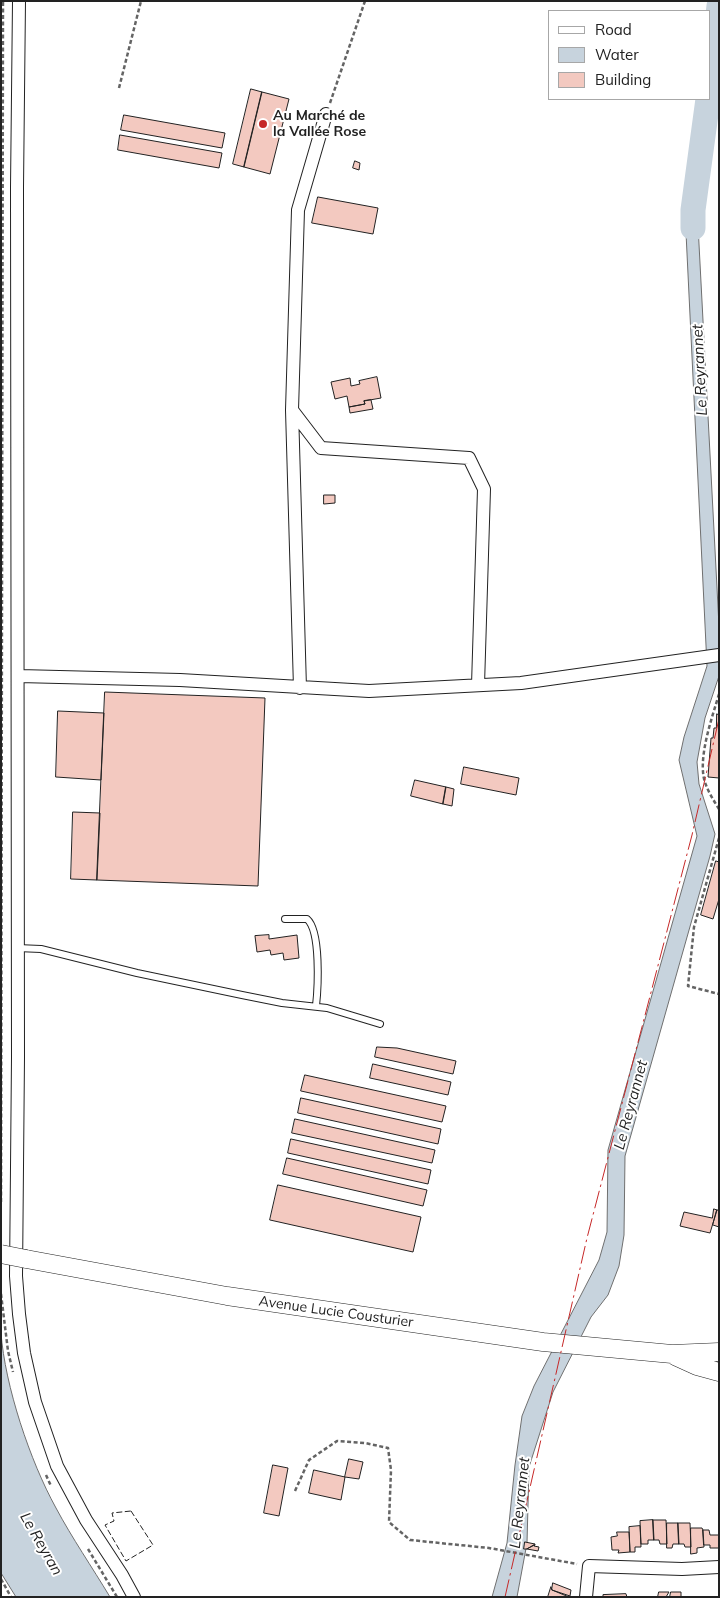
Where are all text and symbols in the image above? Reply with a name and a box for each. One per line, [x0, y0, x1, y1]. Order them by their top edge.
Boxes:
legend [548, 10, 710, 100]
text: Road [595, 20, 632, 39]
text: Water [595, 45, 639, 64]
text: Building [595, 70, 651, 89]
place label: Au Marché de la Vallée Rose [273, 108, 366, 140]
marker: Au Marché de la Vallée Rose [257, 118, 269, 130]
water label: Le Reyrannet [689, 324, 711, 416]
water label: Le Reyrannet [610, 1058, 652, 1152]
street label: Avenue Lucie Cousturier [258, 1293, 414, 1331]
water label: Le Reyrannet [506, 1456, 534, 1550]
water label: Le Reyran [16, 1509, 66, 1579]

